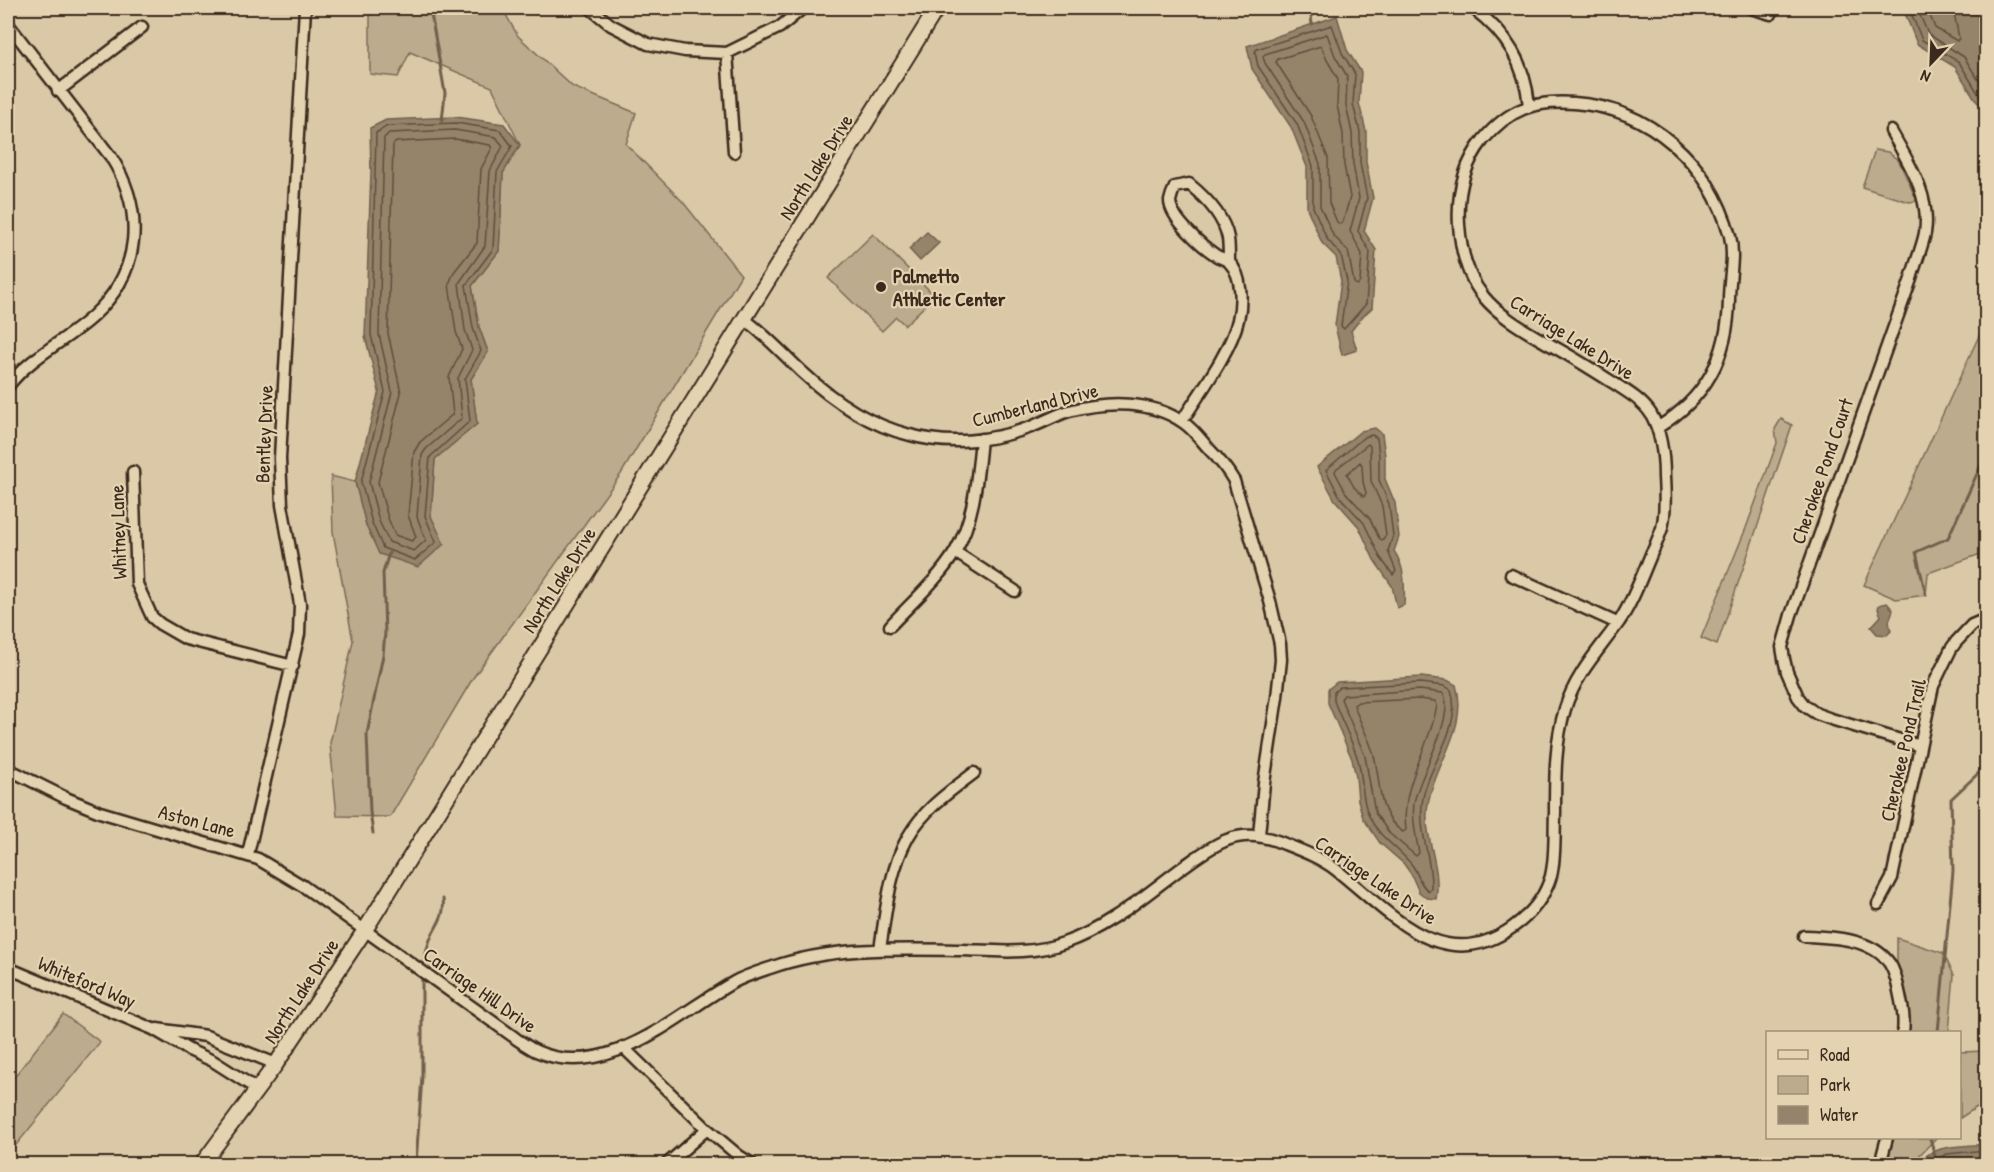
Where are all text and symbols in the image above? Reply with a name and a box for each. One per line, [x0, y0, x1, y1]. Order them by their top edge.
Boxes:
north arrow [1901, 33, 1961, 93]
text: N [1916, 65, 1933, 89]
street label: North Lake Drive [772, 109, 859, 225]
place label: Palmetto Athletic Center [893, 262, 1006, 312]
marker: Palmetto Athletic Center [874, 280, 888, 294]
street label: Carriage Lake Drive [1505, 288, 1640, 386]
street label: Cumberland Drive [969, 376, 1101, 433]
street label: Bentley Drive [248, 385, 279, 483]
street label: Cherokee Pond Court [1784, 393, 1859, 547]
street label: Whitney Lane [102, 484, 133, 580]
street label: North Lake Drive [515, 522, 602, 638]
street label: Cherokee Pond Trail [1873, 675, 1932, 824]
street label: Aston Lane [156, 797, 238, 844]
street label: Carriage Lake Drive [1310, 829, 1443, 930]
street label: North Lake Drive [257, 933, 345, 1048]
street label: Carriage Hill Drive [418, 940, 542, 1039]
street label: Whiteford Way [34, 949, 140, 1014]
legend [1766, 1031, 1961, 1139]
text: Road [1820, 1042, 1850, 1067]
text: Park [1820, 1072, 1851, 1097]
text: Water [1820, 1102, 1858, 1127]

